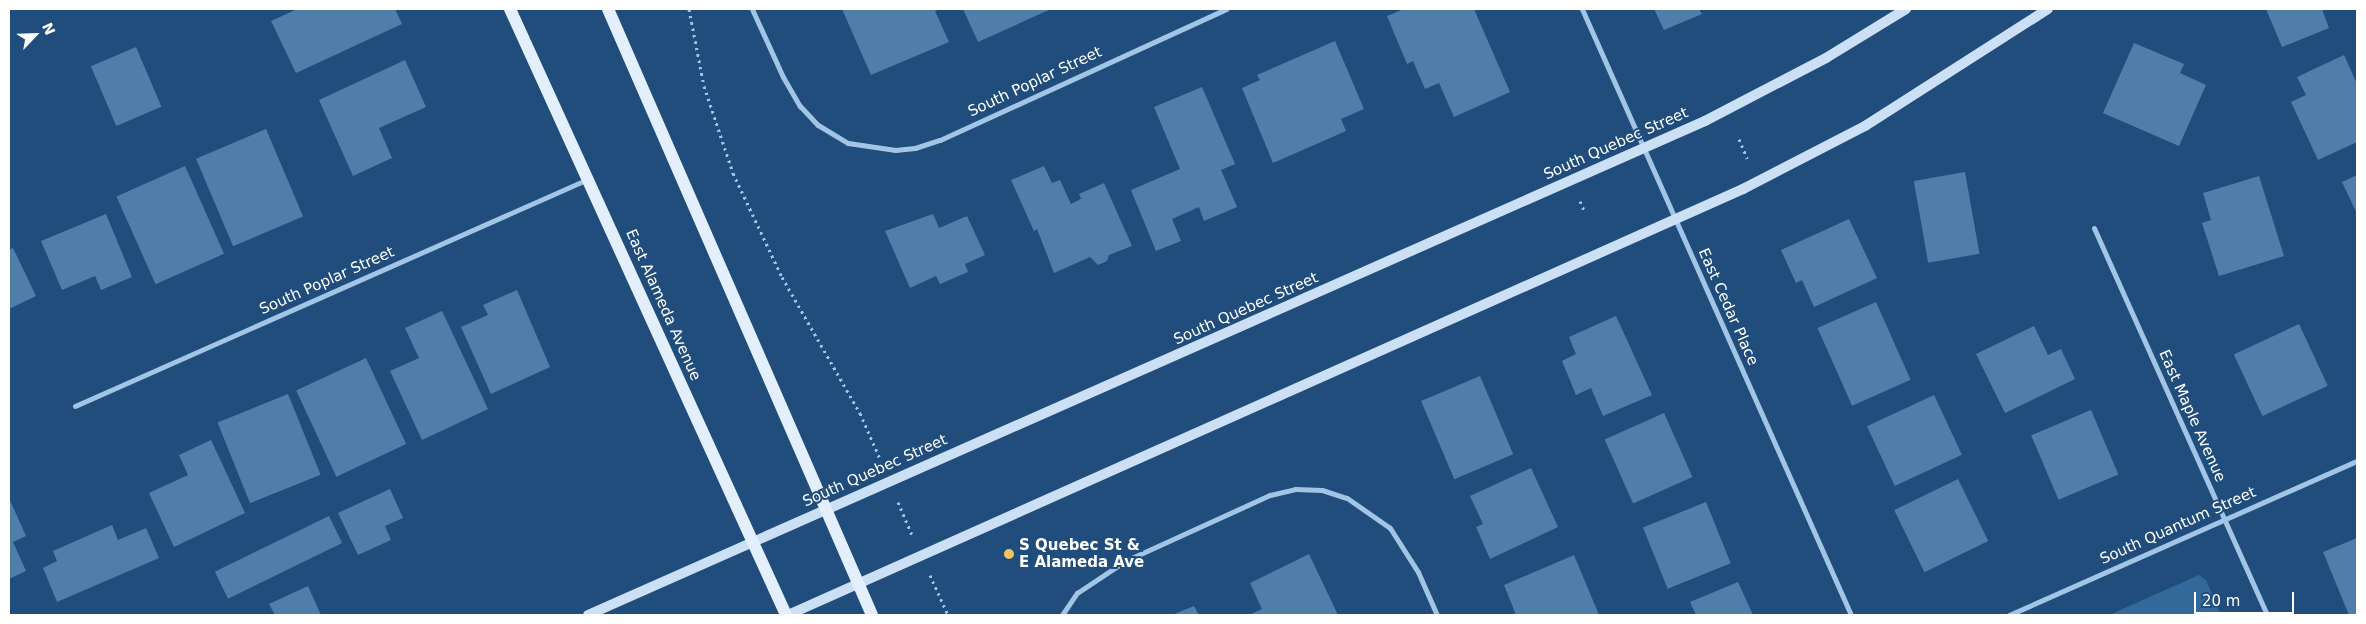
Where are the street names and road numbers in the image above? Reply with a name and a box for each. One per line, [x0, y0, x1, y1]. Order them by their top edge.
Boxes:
street label: South Poplar Street [965, 43, 1105, 121]
street label: South Quebec Street [1541, 104, 1691, 184]
street label: East Alameda Avenue [621, 227, 705, 383]
street label: South Poplar Street [257, 243, 397, 319]
street label: East Cedar Place [1694, 246, 1762, 368]
street label: South Quebec Street [1171, 269, 1321, 349]
street label: East Maple Avenue [2155, 347, 2229, 485]
street label: South Quebec Street [800, 431, 950, 511]
street label: South Quantum Street [2097, 483, 2259, 569]

